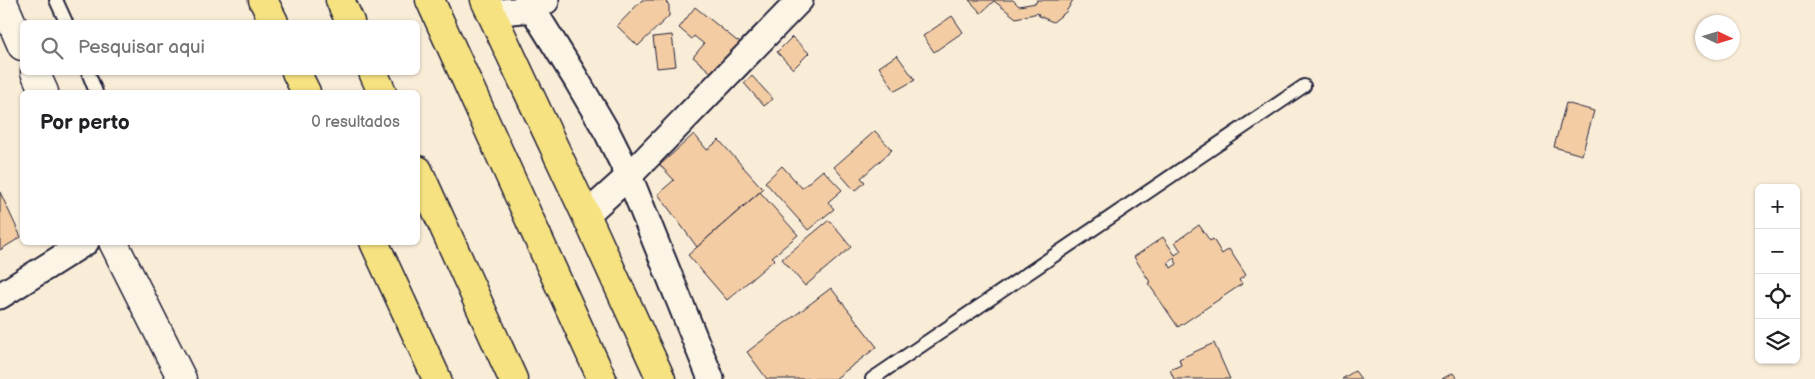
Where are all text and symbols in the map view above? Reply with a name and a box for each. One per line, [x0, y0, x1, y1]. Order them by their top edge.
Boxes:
north arrow [1695, 15, 1740, 60]
search box [20, 20, 420, 75]
icon: search [38, 34, 66, 62]
text: Pesquisar aqui [78, 36, 205, 59]
text: Por perto [40, 110, 130, 135]
text: 0 resultados [311, 113, 400, 132]
map controls [1755, 184, 1800, 364]
button: + [1755, 184, 1800, 229]
button: − [1755, 229, 1800, 274]
button: locate [1755, 274, 1800, 319]
button: layers [1755, 319, 1800, 364]

